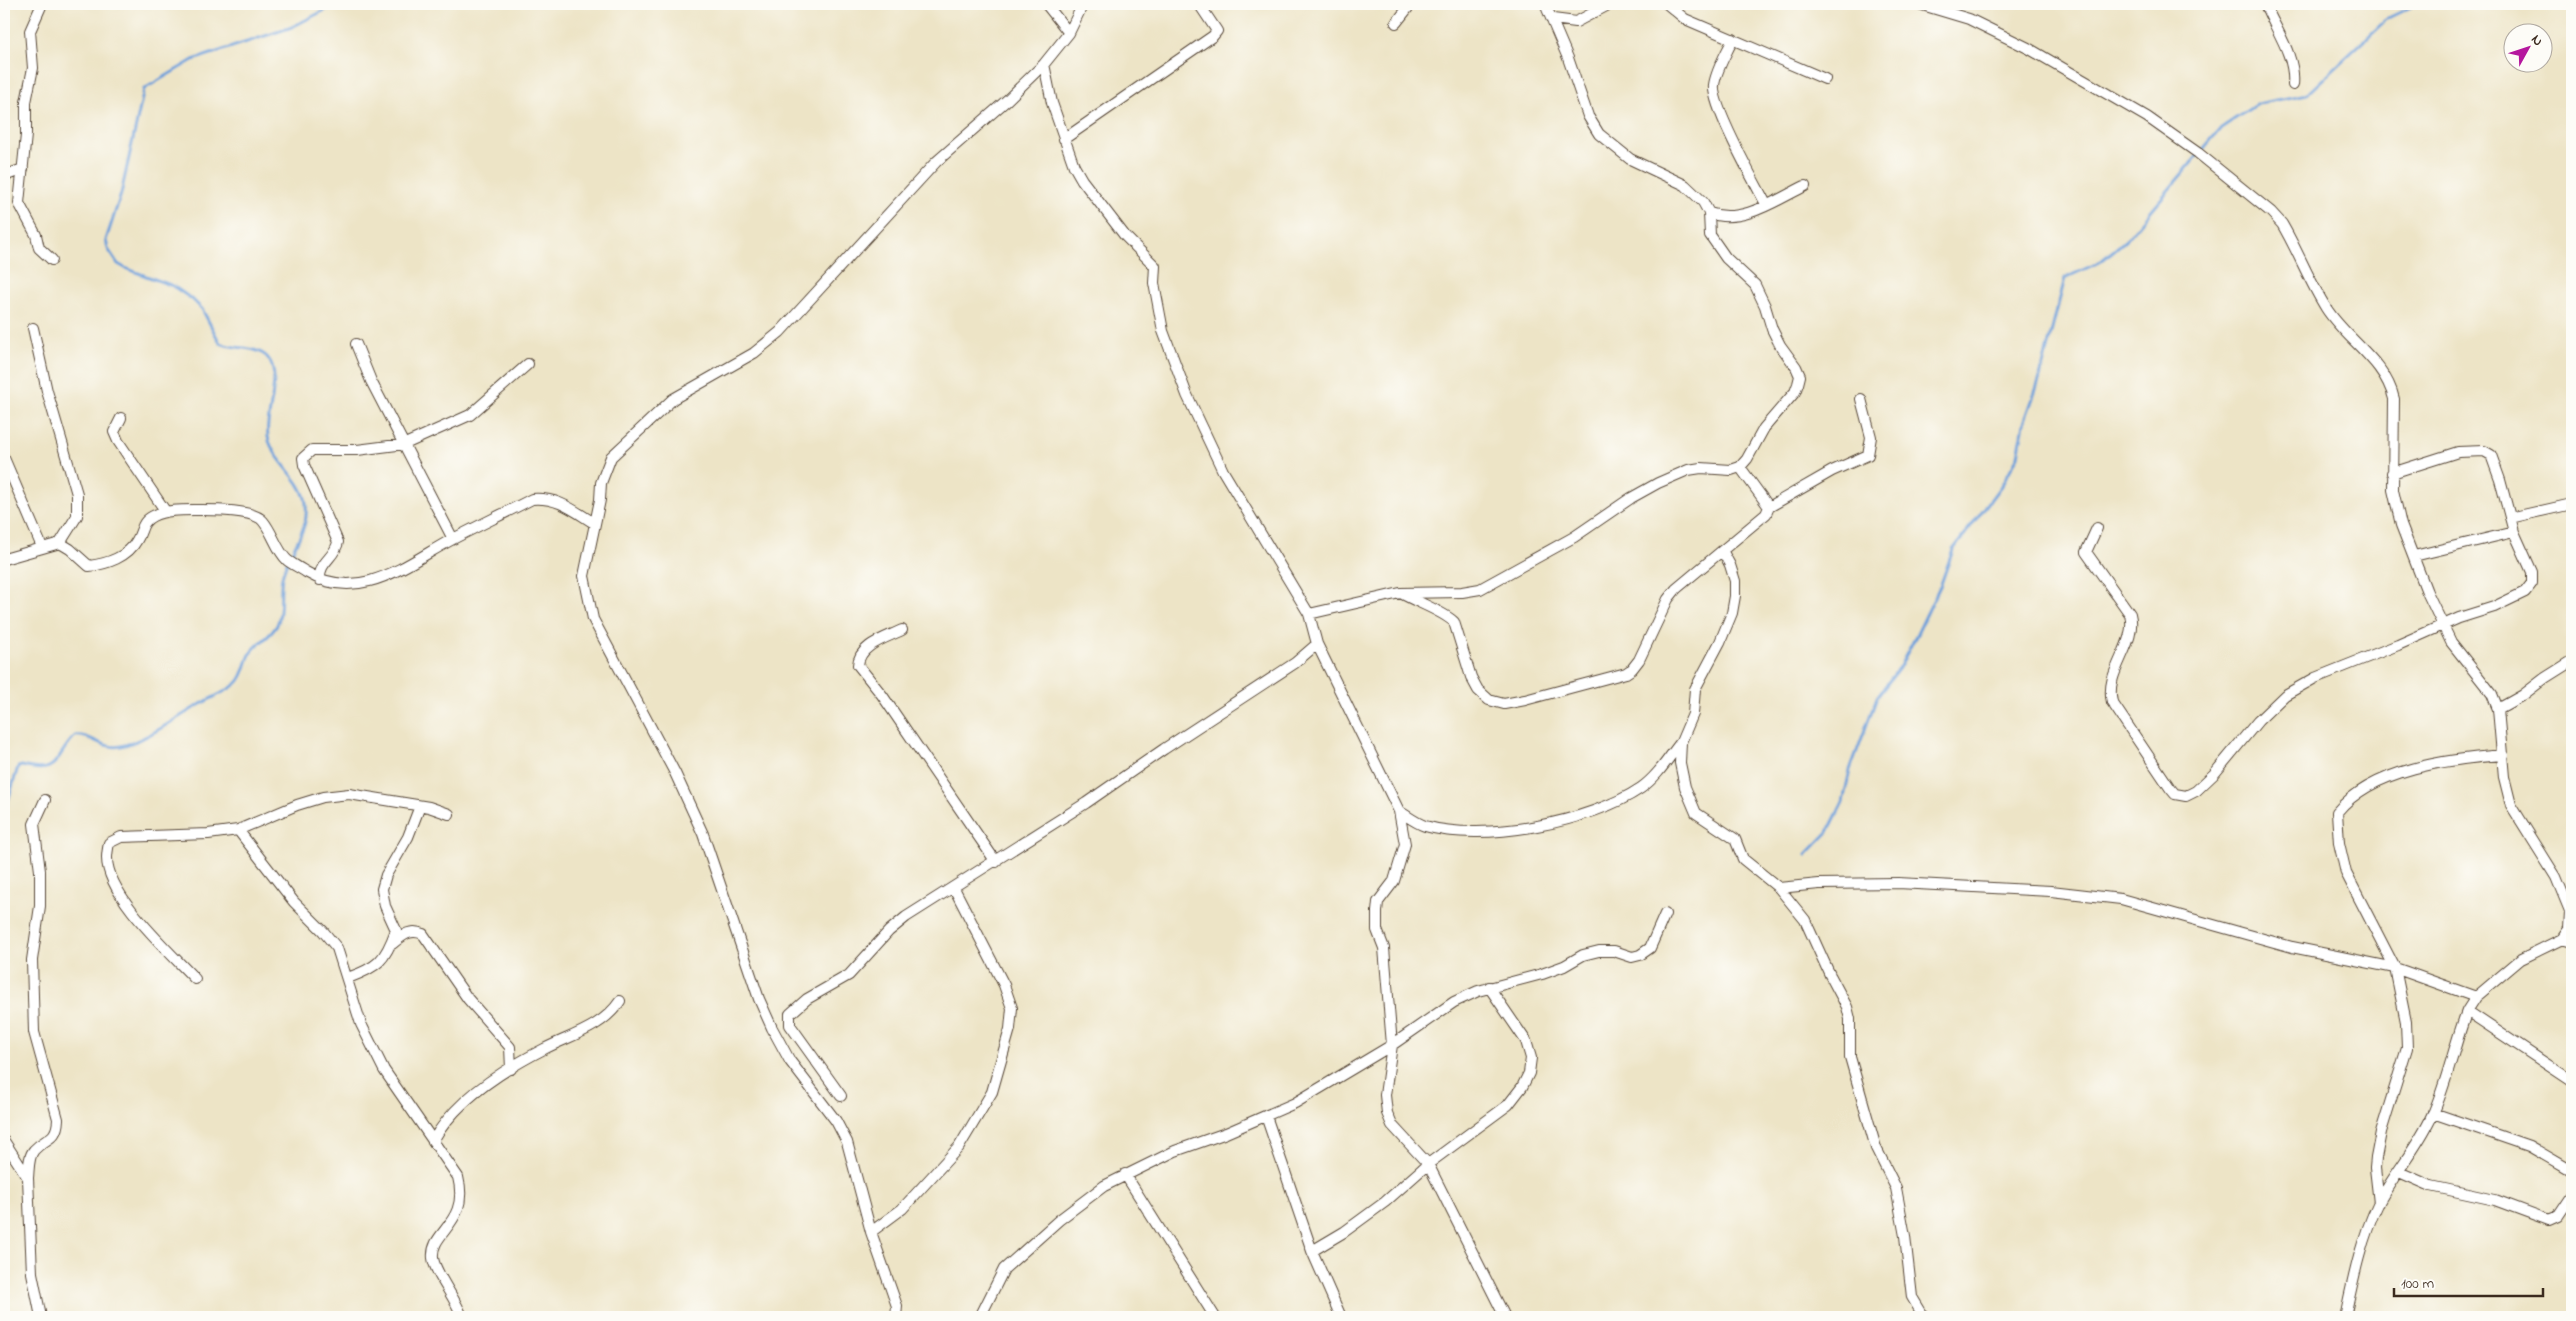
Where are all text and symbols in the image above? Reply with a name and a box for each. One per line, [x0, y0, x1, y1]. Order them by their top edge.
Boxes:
north arrow [2504, 22, 2554, 72]
text: N [2526, 30, 2548, 51]
scale bar [2394, 1266, 2542, 1298]
text: 100 m [2401, 1273, 2434, 1295]

